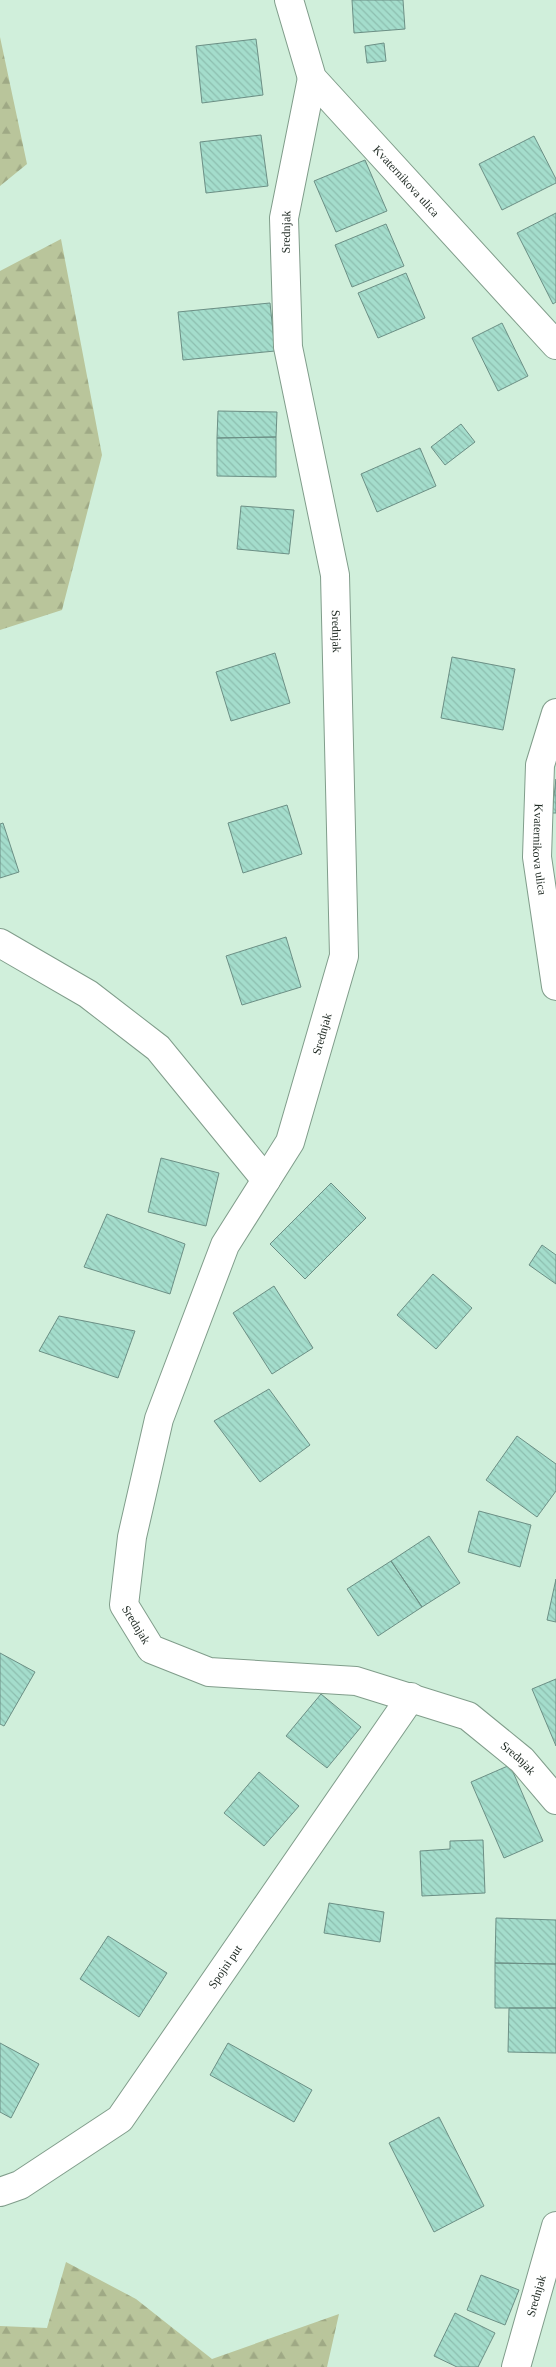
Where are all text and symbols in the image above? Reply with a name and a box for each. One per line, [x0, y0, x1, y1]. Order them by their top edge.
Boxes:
street label: Kvaternikova ulica [370, 143, 443, 220]
street label: Srednjak [279, 211, 293, 253]
street label: Srednjak [329, 610, 344, 653]
street label: Kvaternikova ulica [530, 804, 550, 897]
street label: Srednjak [309, 1012, 335, 1056]
street label: Srednjak [119, 1603, 153, 1647]
street label: Srednjak [498, 1738, 538, 1778]
street label: Spojni put [205, 1942, 245, 1991]
street label: Srednjak [524, 2273, 549, 2318]

